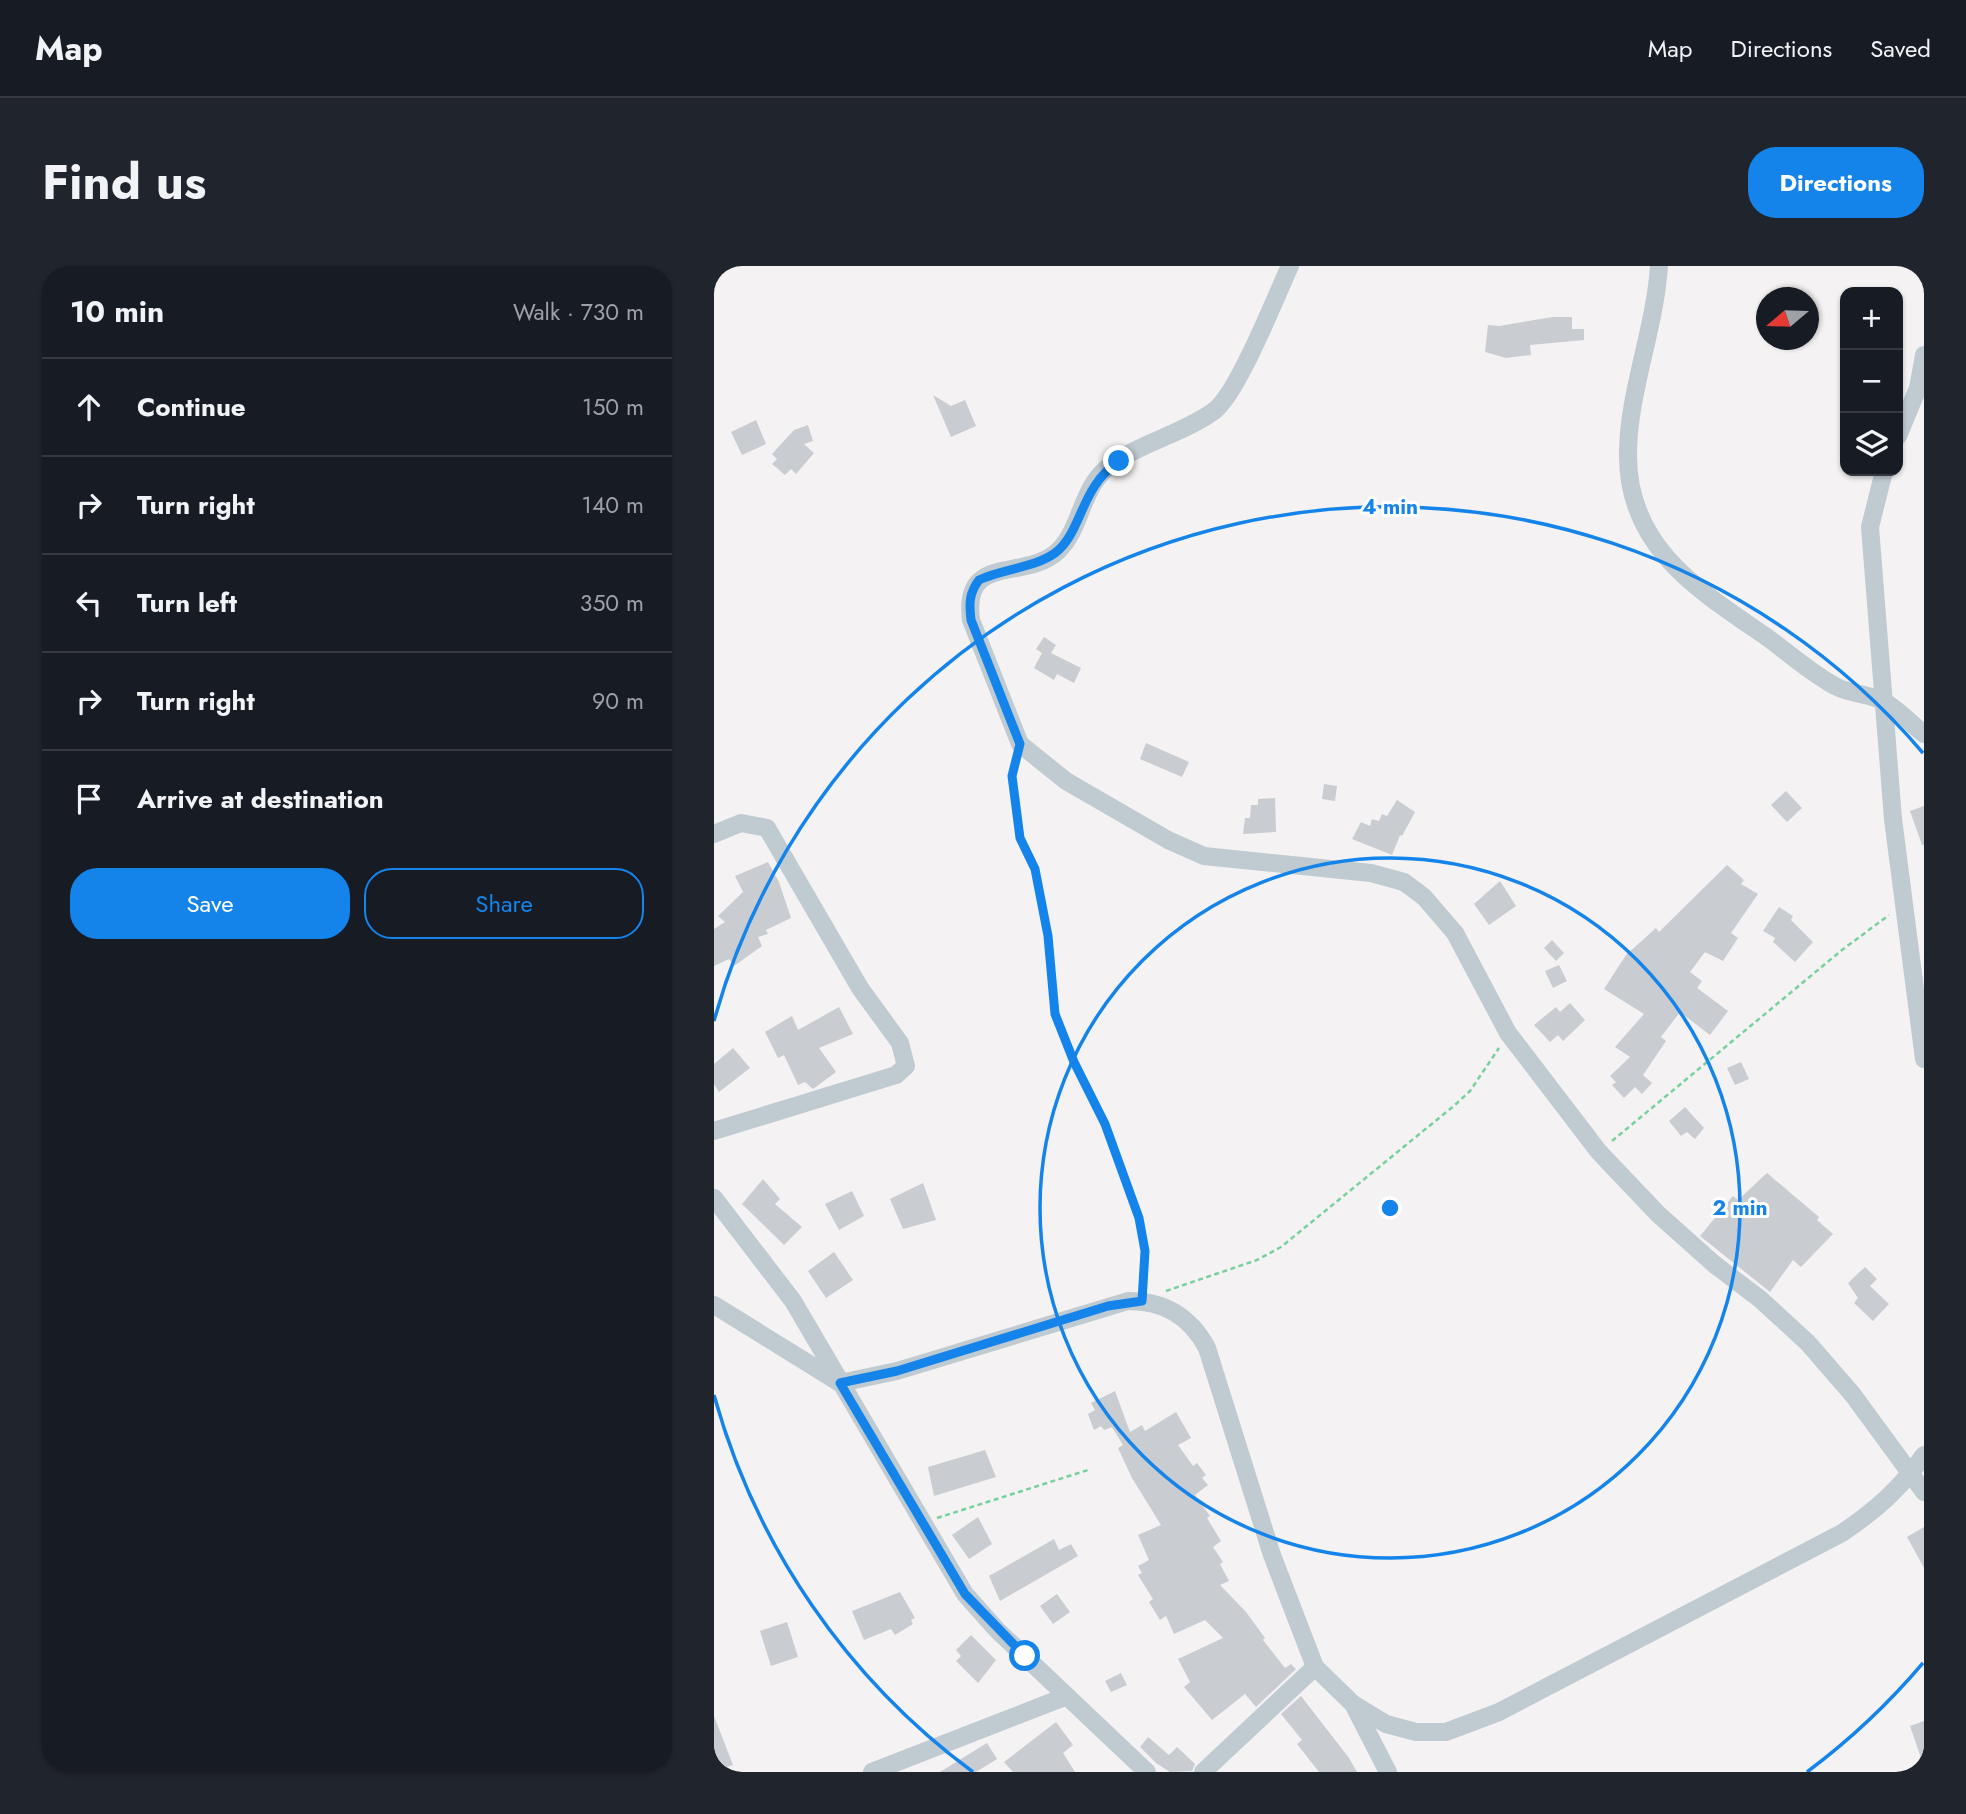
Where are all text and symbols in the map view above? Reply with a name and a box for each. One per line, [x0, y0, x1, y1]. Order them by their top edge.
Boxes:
text: Map [35, 25, 103, 72]
text: Map [1648, 31, 1693, 66]
text: Directions [1731, 31, 1832, 66]
text: Saved [1870, 31, 1931, 66]
text: Find us [42, 147, 206, 217]
button: Directions [1748, 147, 1924, 218]
north arrow [1756, 287, 1819, 350]
map controls [1840, 287, 1903, 476]
button: + [1840, 287, 1903, 350]
text: 10 min [70, 290, 164, 333]
text: Walk · 730 m [513, 295, 644, 329]
button: − [1840, 350, 1903, 413]
icon: ahead [70, 388, 108, 426]
text: Continue [137, 388, 246, 426]
text: 150 m [582, 390, 644, 424]
button: layers [1840, 413, 1903, 476]
route end [1103, 445, 1134, 476]
icon: right [70, 486, 108, 524]
text: Turn right [137, 486, 255, 524]
text: 140 m [582, 488, 644, 522]
text: 4 min [1362, 492, 1418, 522]
icon: left [70, 584, 108, 622]
text: Turn left [137, 584, 237, 622]
text: 350 m [580, 586, 644, 620]
icon: right [70, 682, 108, 720]
text: Turn right [137, 682, 255, 720]
text: 90 m [592, 684, 644, 718]
icon: arrive [70, 780, 108, 818]
text: Arrive at destination [137, 780, 384, 818]
button: Save [70, 868, 350, 939]
button: Share [364, 868, 644, 939]
text: 2 min [1712, 1193, 1768, 1223]
centre of rings [1378, 1196, 1402, 1220]
route start [1009, 1640, 1040, 1671]

